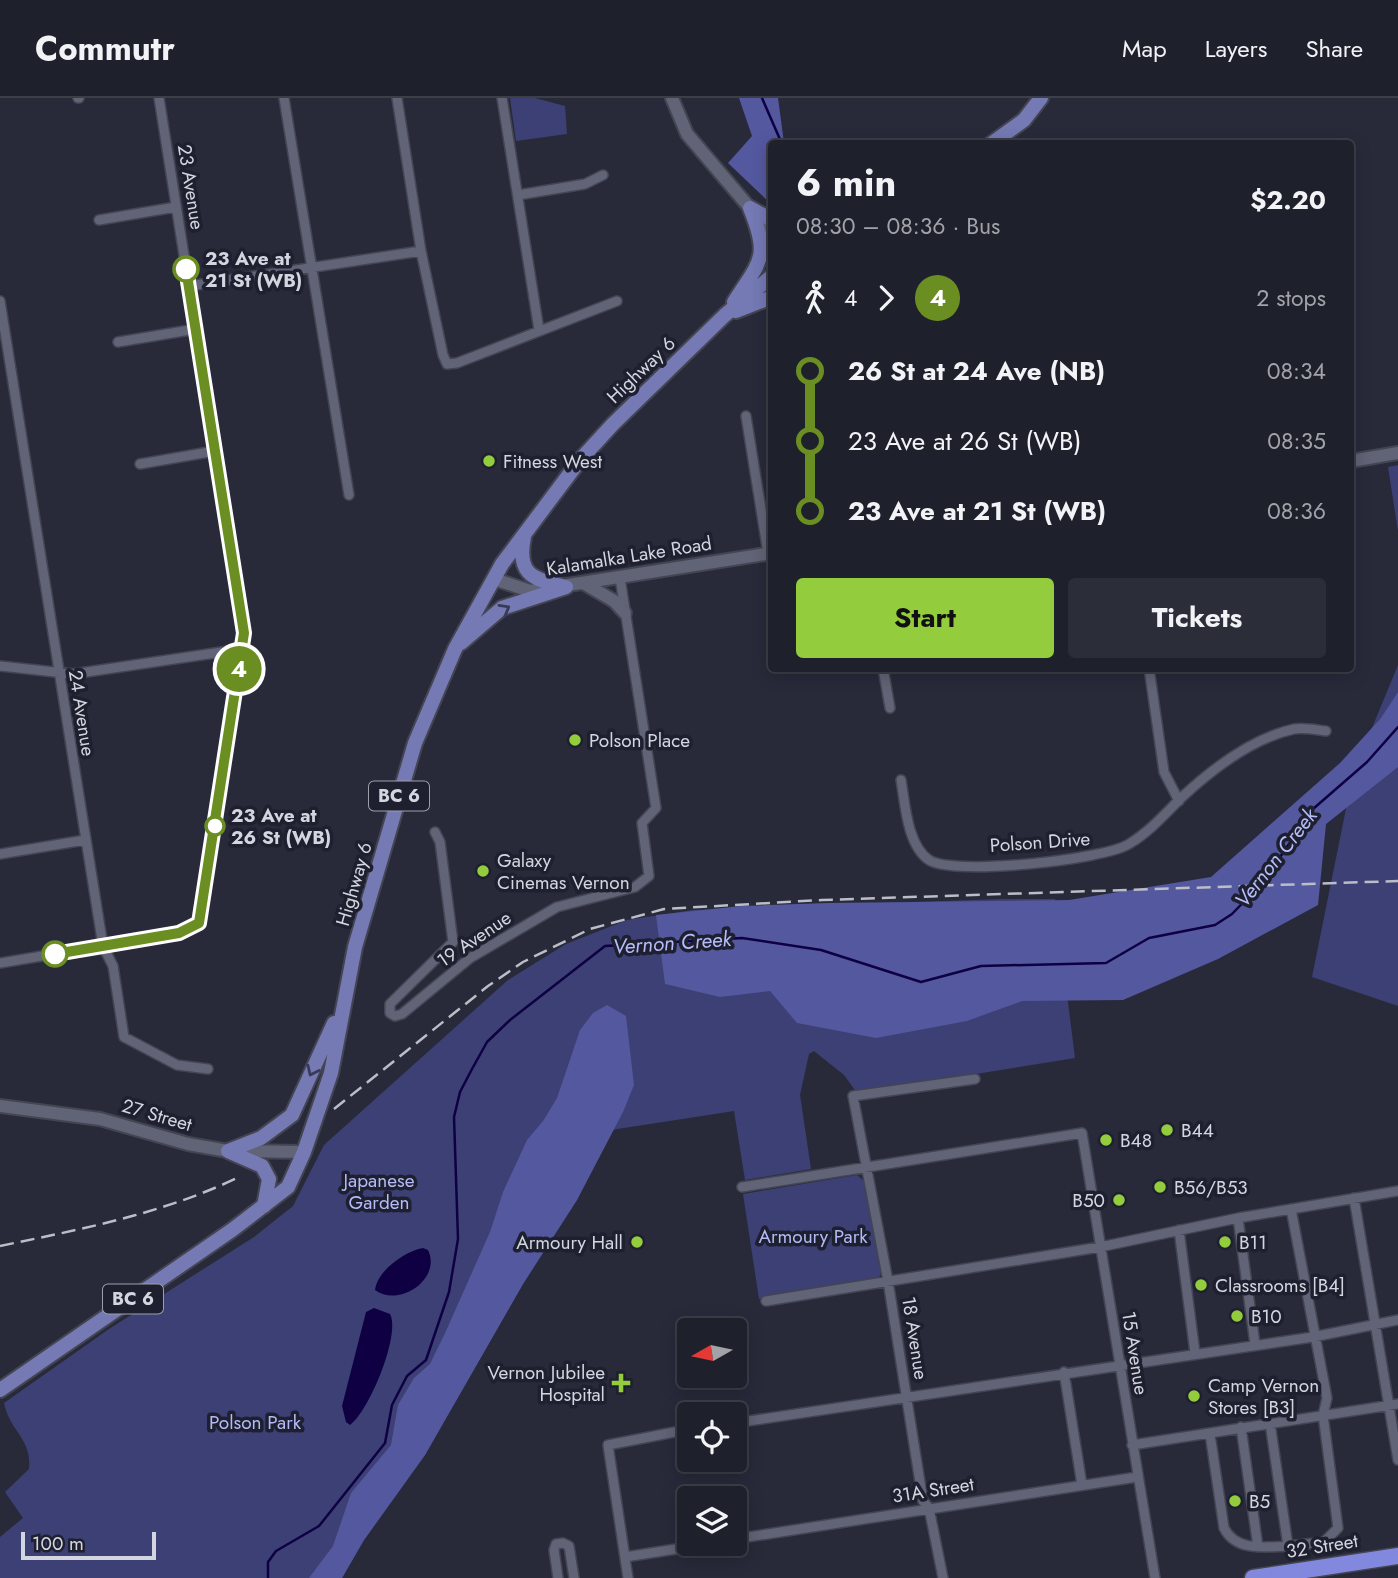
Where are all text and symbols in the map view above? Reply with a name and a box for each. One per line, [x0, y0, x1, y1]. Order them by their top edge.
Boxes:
text: Commutr [35, 25, 175, 72]
text: Map [1122, 31, 1167, 66]
text: Layers [1205, 31, 1267, 66]
text: Share [1305, 31, 1363, 66]
street label: 23 Avenue [171, 142, 211, 232]
text: 6 min [796, 155, 896, 210]
text: $2.20 [1250, 181, 1326, 219]
text: 08:30 – 08:36 · Bus [796, 209, 1000, 243]
place label: 23 Ave at 21 St (WB) [205, 245, 302, 294]
marker: 23 Ave at 21 St (WB) [173, 256, 199, 282]
icon: walk [796, 279, 834, 317]
icon: forward [867, 279, 905, 317]
text: 4 [929, 280, 946, 315]
text: 4 [844, 281, 857, 315]
text: 2 stops [1256, 281, 1326, 315]
street label: Highway 6 [601, 330, 681, 410]
text: 26 St at 24 Ave (NB) [848, 352, 1105, 390]
text: 08:34 [1267, 354, 1326, 388]
text: 23 Ave at 26 St (WB) [848, 422, 1082, 460]
text: 08:35 [1267, 424, 1326, 458]
place label: Fitness West [503, 448, 603, 475]
marker: Fitness West [481, 453, 497, 469]
text: 23 Ave at 21 St (WB) [848, 492, 1106, 530]
text: 08:36 [1267, 494, 1326, 528]
street label: Kalamalka Lake Road [544, 530, 714, 582]
button: Start [796, 578, 1054, 658]
button: Tickets [1068, 578, 1326, 658]
one-way arrow [498, 604, 511, 617]
line badge: 4 [216, 646, 262, 692]
text: 4 [231, 651, 247, 686]
street label: 24 Avenue [62, 668, 102, 758]
place label: Polson Place [589, 727, 690, 754]
marker: Polson Place [567, 732, 583, 748]
road number: BC 6 [369, 782, 429, 810]
water label: Vernon Creek [1228, 801, 1325, 914]
place label: 23 Ave at 26 St (WB) [231, 802, 331, 851]
marker: 23 Ave at 26 St (WB) [205, 816, 225, 836]
street label: Polson Drive [989, 825, 1091, 859]
street label: Highway 6 [329, 839, 379, 929]
place label: Galaxy Cinemas Vernon [497, 847, 630, 896]
marker: Galaxy Cinemas Vernon [475, 863, 491, 879]
street label: 19 Avenue [431, 904, 517, 974]
water label: Vernon Creek [612, 924, 733, 962]
unlabelled marker [42, 941, 68, 967]
one-way arrow [306, 1064, 320, 1076]
street label: 27 Street [119, 1092, 196, 1138]
place label: B44 [1181, 1117, 1214, 1144]
marker: B44 [1159, 1122, 1175, 1138]
place label: B48 [1120, 1127, 1152, 1154]
marker: B48 [1098, 1132, 1114, 1148]
park label: Japanese Garden [341, 1167, 415, 1216]
place label: B56/B53 [1174, 1174, 1248, 1201]
marker: B56/B53 [1152, 1179, 1168, 1195]
place label: B50 [1072, 1187, 1105, 1214]
marker: B50 [1111, 1192, 1127, 1208]
park label: Armoury Park [758, 1223, 868, 1250]
place label: Armoury Hall [516, 1229, 623, 1256]
place label: B11 [1239, 1229, 1267, 1256]
marker: Armoury Hall [629, 1234, 645, 1250]
marker: B11 [1217, 1234, 1233, 1250]
place label: Classrooms [B4] [1215, 1272, 1345, 1299]
marker: Classrooms [B4] [1193, 1277, 1209, 1293]
road number: BC 6 [103, 1284, 163, 1314]
street label: 18 Avenue [895, 1294, 935, 1382]
place label: B10 [1251, 1303, 1282, 1330]
marker: B10 [1229, 1308, 1245, 1324]
street label: 15 Avenue [1115, 1309, 1155, 1397]
north arrow [677, 1318, 747, 1388]
map controls [677, 1318, 747, 1556]
place label: Vernon Jubilee Hospital [487, 1359, 605, 1408]
place label: Camp Vernon Stores [B3] [1208, 1372, 1319, 1421]
marker: Vernon Jubilee Hospital [611, 1373, 631, 1393]
marker: Camp Vernon Stores [B3] [1186, 1388, 1202, 1404]
button: locate [677, 1402, 747, 1472]
park label: Polson Park [209, 1409, 302, 1436]
street label: 31A Street [890, 1470, 976, 1510]
button: layers [677, 1486, 747, 1556]
place label: B5 [1249, 1488, 1270, 1515]
marker: B5 [1227, 1493, 1243, 1509]
street label: 32 Street [1284, 1527, 1360, 1565]
scale bar [21, 1529, 156, 1561]
text: 100 m [32, 1530, 84, 1557]

